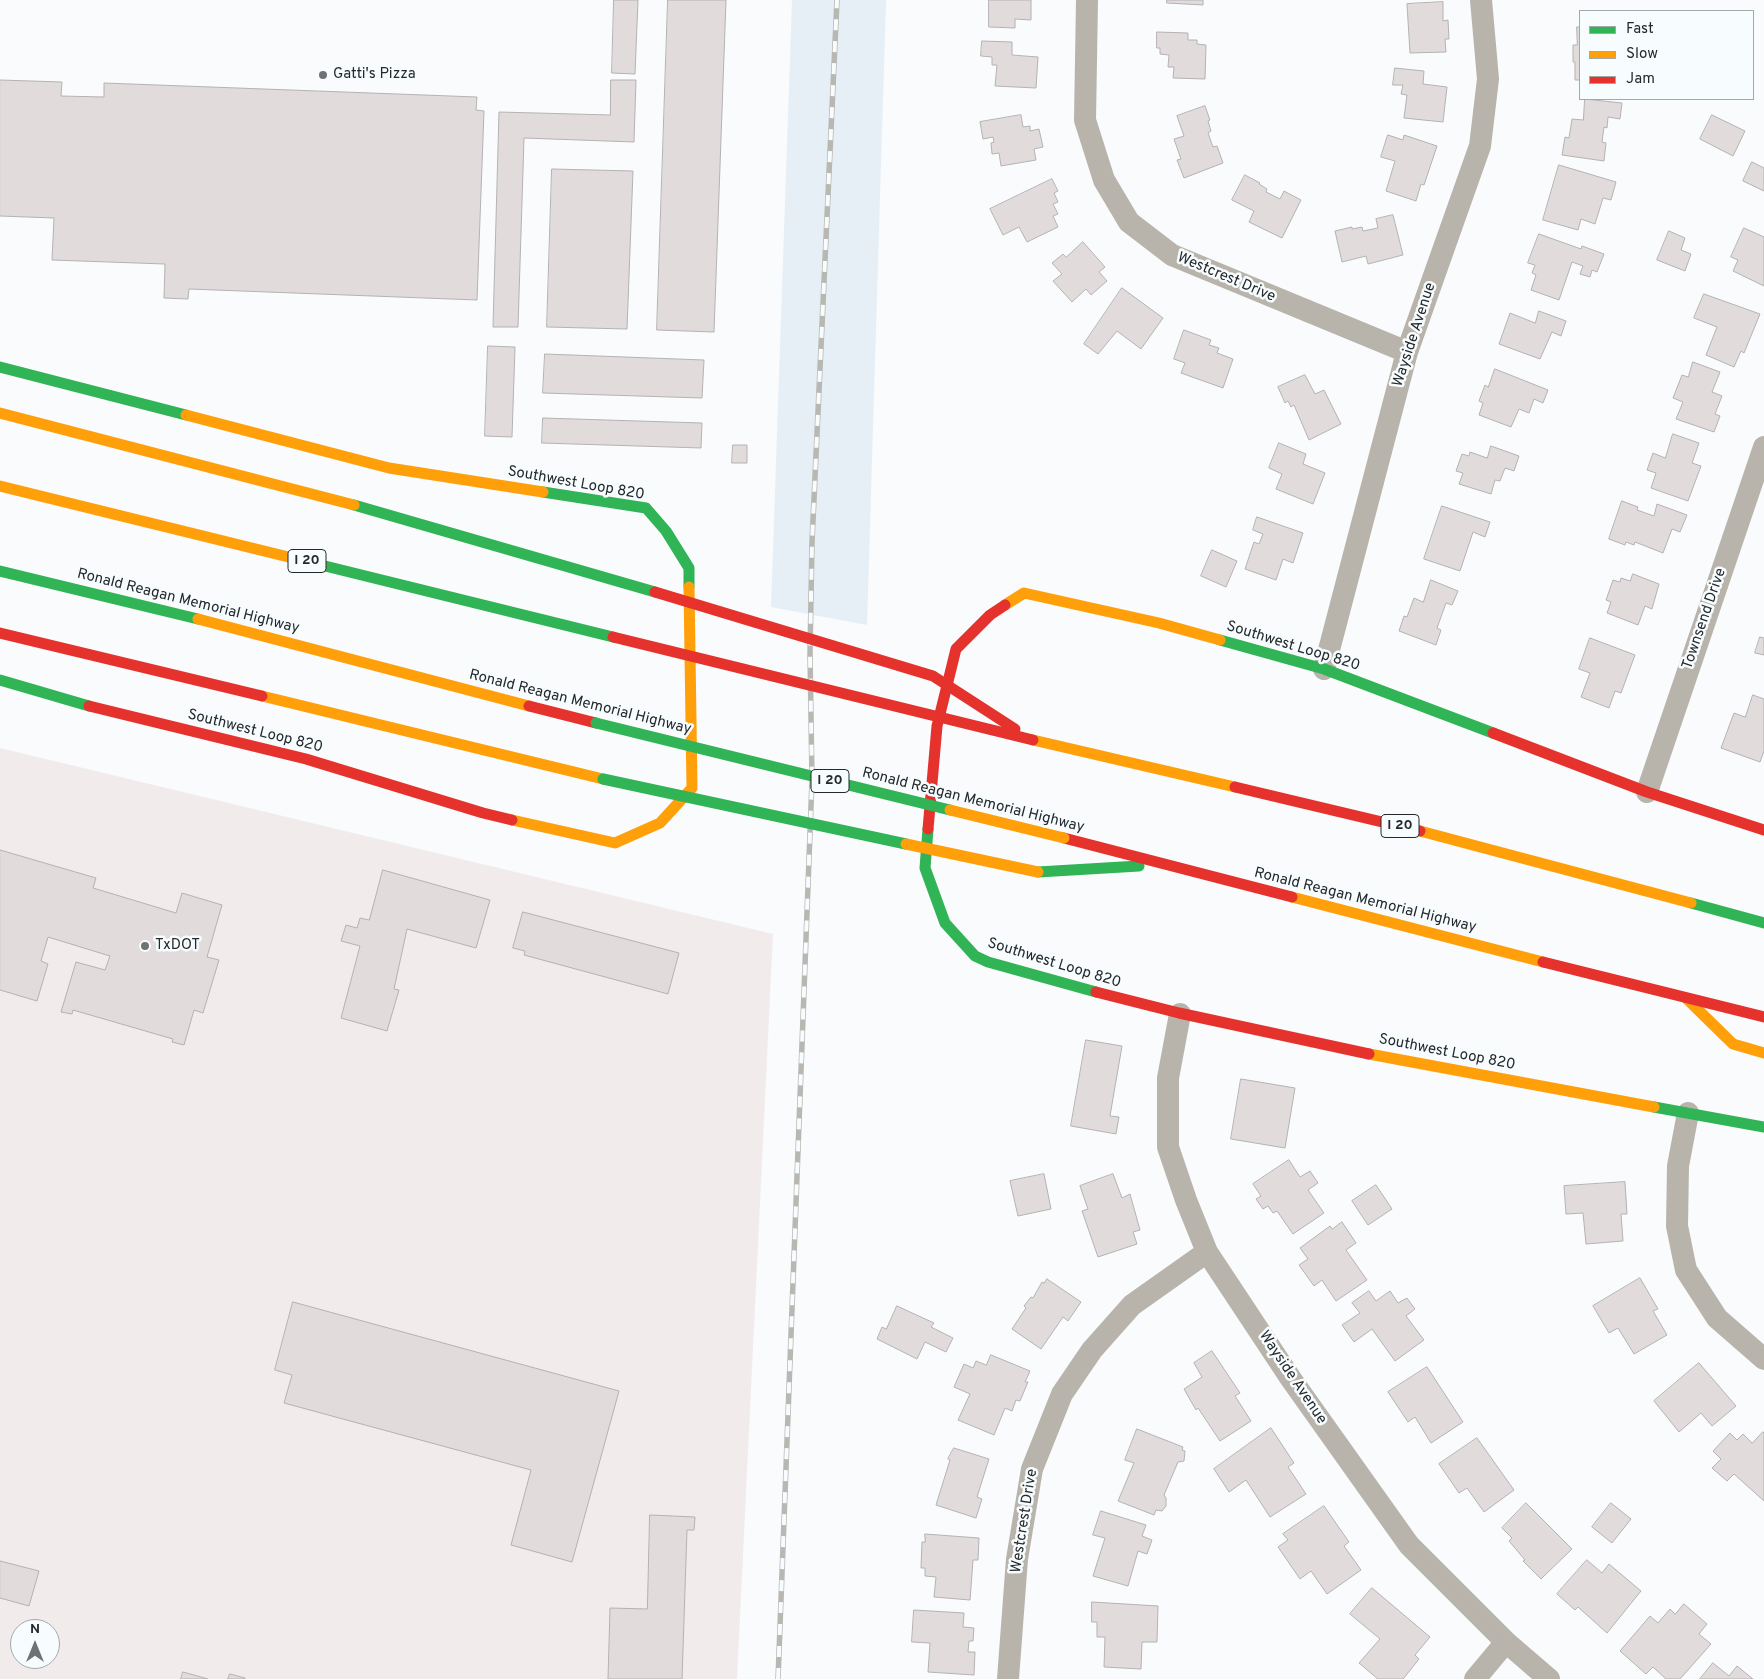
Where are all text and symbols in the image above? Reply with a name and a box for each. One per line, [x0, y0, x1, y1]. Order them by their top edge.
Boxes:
legend [1579, 10, 1754, 100]
text: Fast [1626, 20, 1654, 39]
text: Slow [1626, 45, 1658, 64]
place label: Gatti's Pizza [333, 66, 416, 84]
marker: Gatti's Pizza [317, 69, 329, 81]
text: Jam [1626, 70, 1655, 89]
street label: Westcrest Drive [1174, 249, 1278, 307]
street label: Wayside Avenue [1390, 281, 1440, 389]
street label: Southwest Loop 820 [506, 463, 646, 505]
road number: I 20 [288, 550, 326, 572]
street label: Ronald Reagan Memorial Highway [75, 566, 301, 638]
street label: Townsend Drive [1679, 566, 1731, 672]
street label: Southwest Loop 820 [1224, 618, 1362, 676]
street label: Ronald Reagan Memorial Highway [467, 667, 693, 739]
street label: Southwest Loop 820 [186, 706, 324, 758]
street label: Ronald Reagan Memorial Highway [860, 765, 1086, 837]
road number: I 20 [811, 769, 849, 792]
road number: I 20 [1381, 814, 1419, 838]
street label: Ronald Reagan Memorial Highway [1252, 865, 1478, 937]
street label: Southwest Loop 820 [985, 935, 1123, 993]
place label: TxDOT [155, 937, 200, 955]
marker: TxDOT [139, 940, 151, 952]
street label: Southwest Loop 820 [1377, 1031, 1517, 1075]
street label: Wayside Avenue [1254, 1328, 1330, 1428]
street label: Westcrest Drive [1008, 1468, 1042, 1574]
north arrow [10, 1619, 60, 1669]
text: N [30, 1621, 40, 1638]

